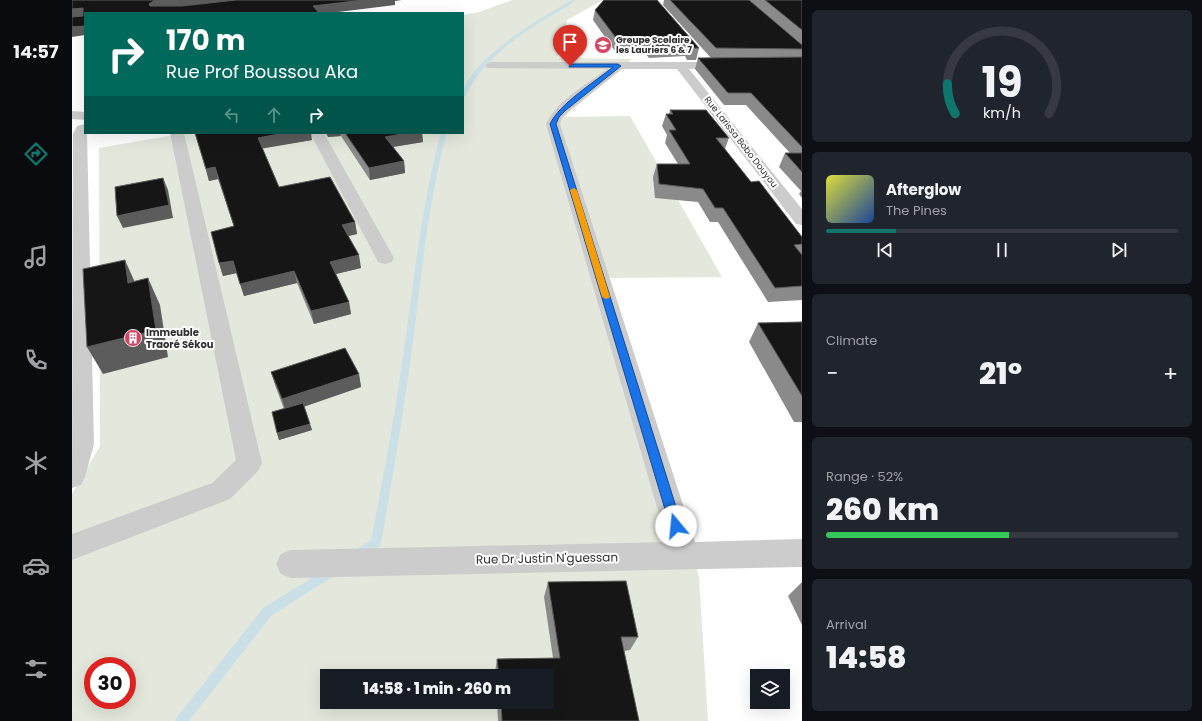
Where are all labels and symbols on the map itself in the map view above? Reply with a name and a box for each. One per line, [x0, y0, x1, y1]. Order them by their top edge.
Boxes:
pin [553, 25, 587, 66]
place label: Groupe Scolaire les Lauriers 6 & 7 [616, 34, 692, 56]
school or university icon: Groupe Scolaire les Lauriers 6 & 7 [593, 35, 613, 55]
street label: Rue Larissa Bobo Douyou [702, 94, 781, 190]
place label: Immeuble Traoré Sékou [146, 325, 214, 352]
building icon: Immeuble Traoré Sékou [123, 328, 143, 348]
position arrow [655, 505, 697, 547]
street label: Rue Dr Justin N'guessan [476, 548, 618, 568]
speed limit sign: 30 [84, 657, 136, 709]

